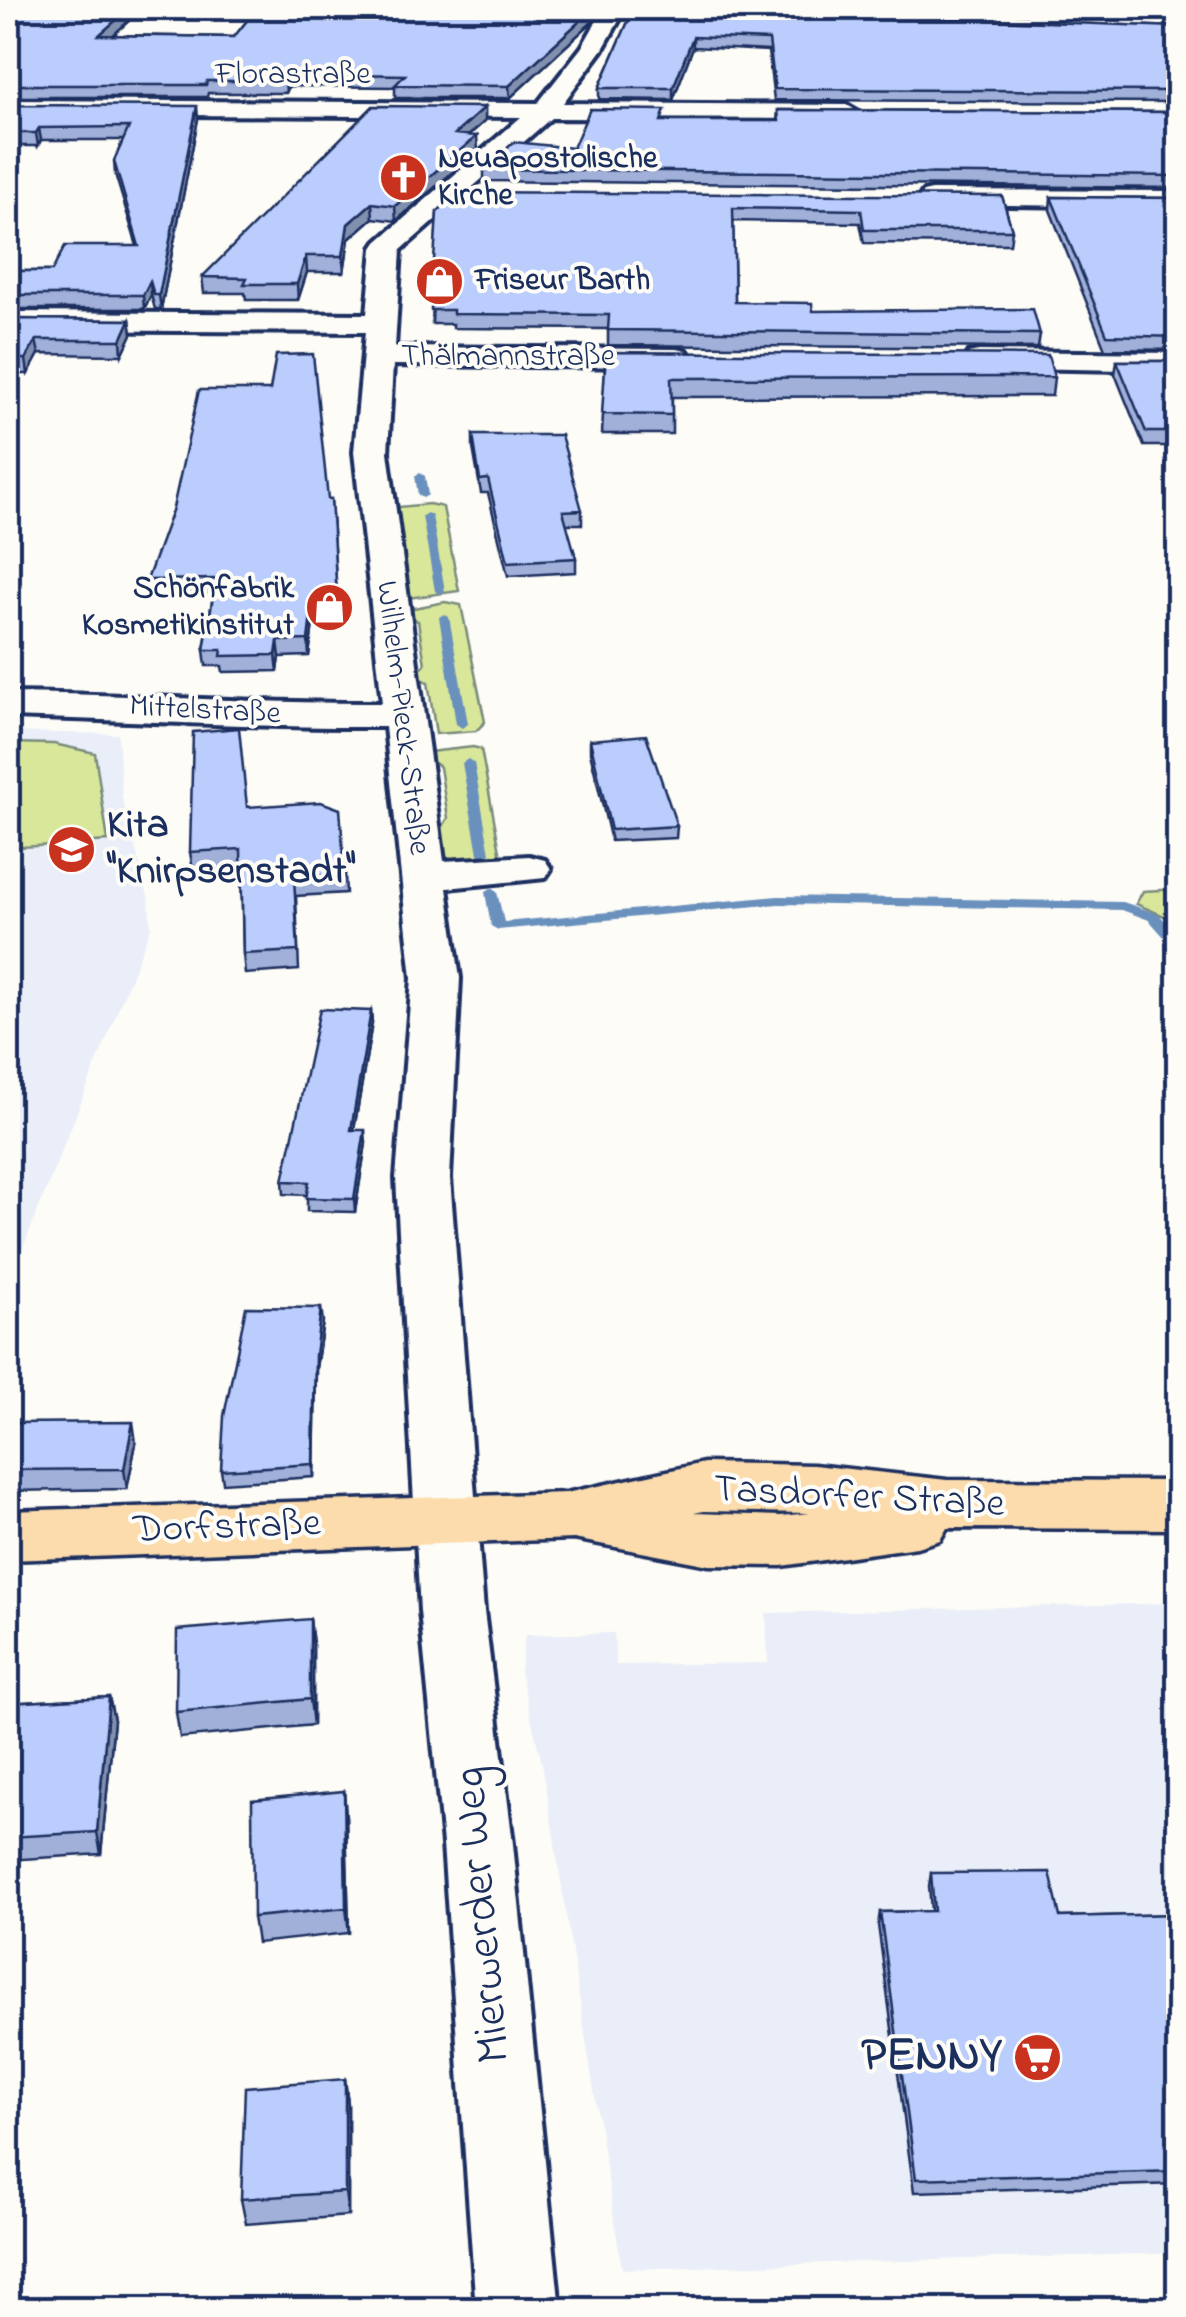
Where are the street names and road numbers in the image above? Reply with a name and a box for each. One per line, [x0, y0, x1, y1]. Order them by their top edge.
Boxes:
street label: Florastraße [214, 52, 371, 99]
street label: Thälmannstraße [401, 334, 616, 381]
street label: Wilhelm-Pieck-Straße [362, 578, 442, 858]
street label: Mittelstraße [128, 684, 283, 738]
street label: Tasdorfer Straße [712, 1461, 1006, 1535]
street label: Dorfstraße [131, 1495, 322, 1561]
street label: Mierwerder Weg [435, 1764, 532, 2066]

